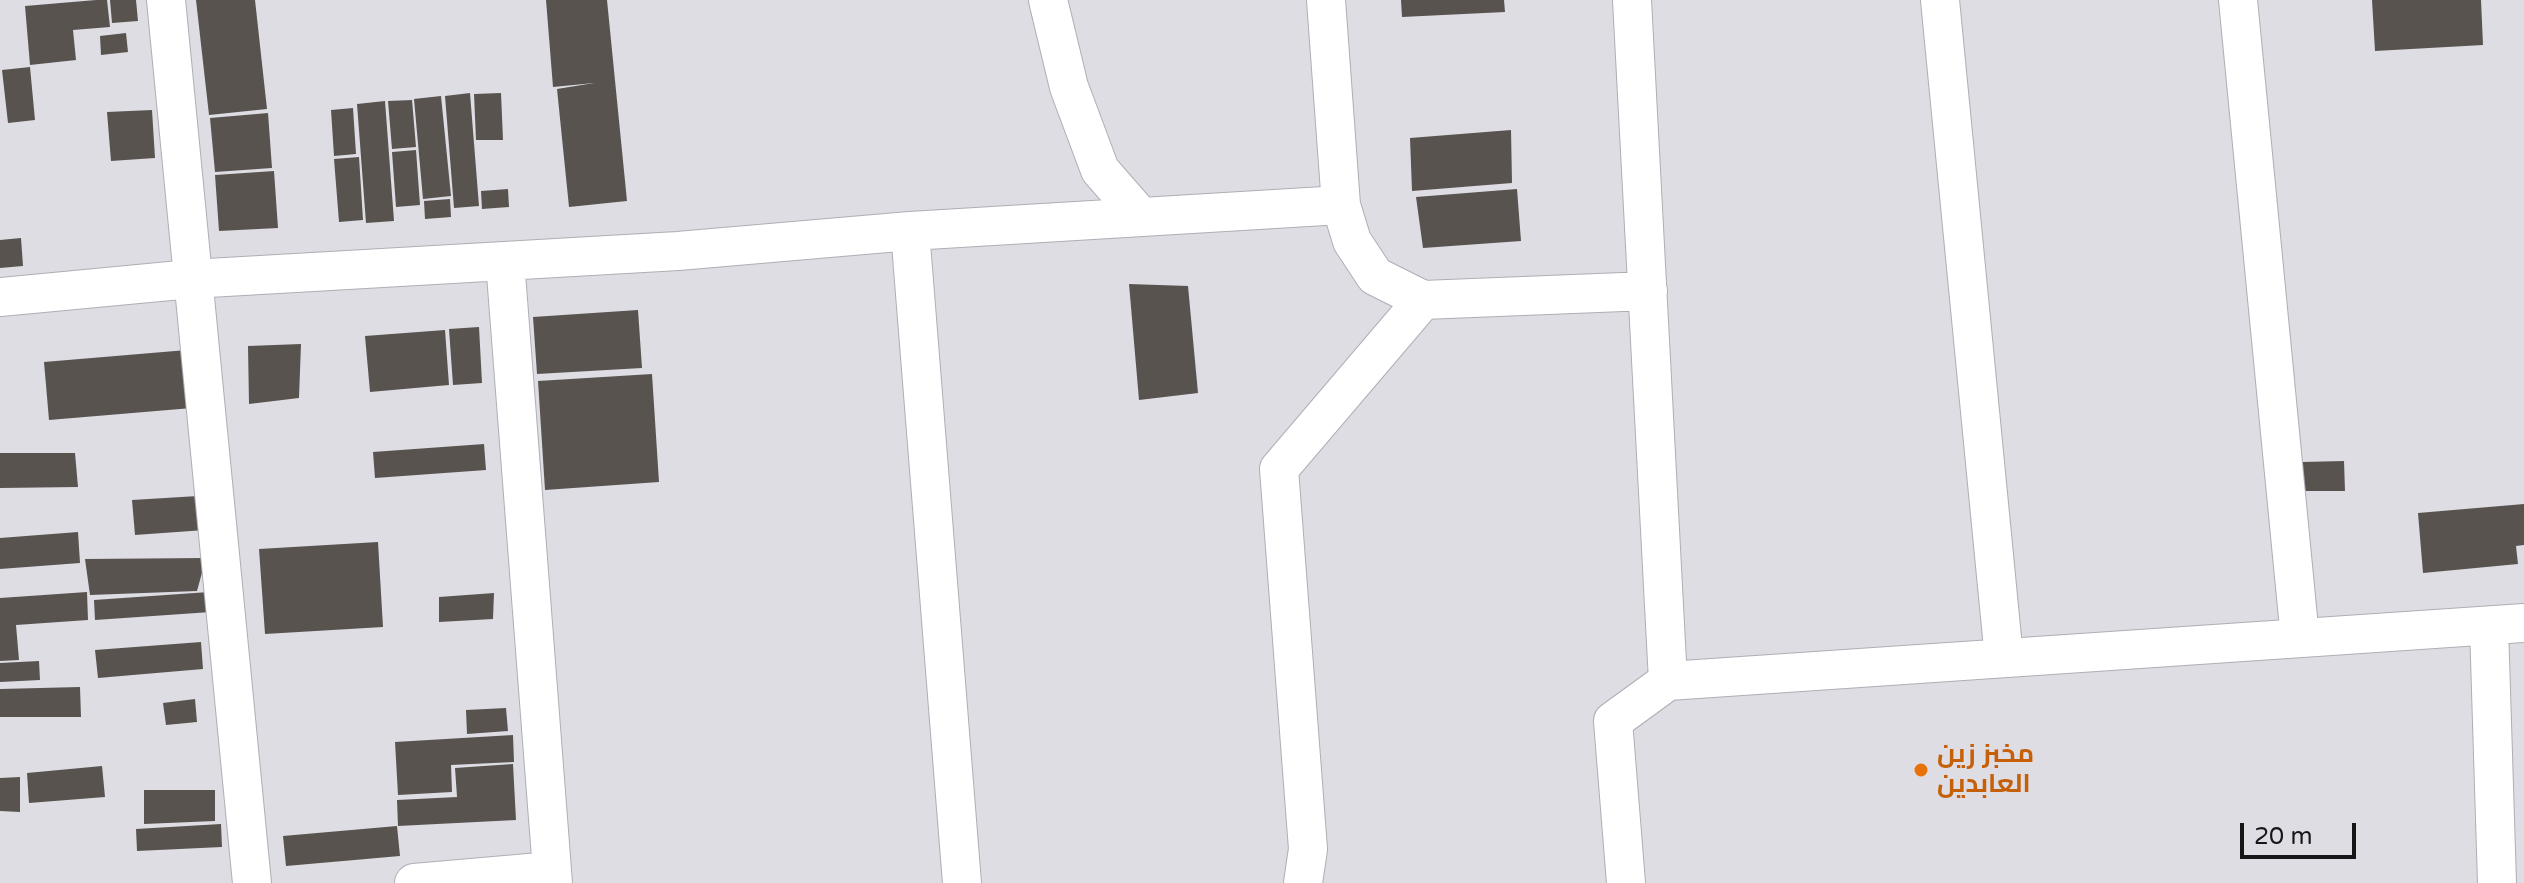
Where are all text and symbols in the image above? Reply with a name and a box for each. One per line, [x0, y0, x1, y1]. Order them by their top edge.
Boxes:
place label: مخبز زين العابدين [1937, 739, 2034, 800]
marker: مخبز زين العابدين [1912, 761, 1930, 779]
scale bar [2244, 807, 2360, 857]
text: 20 m [2254, 822, 2312, 851]

